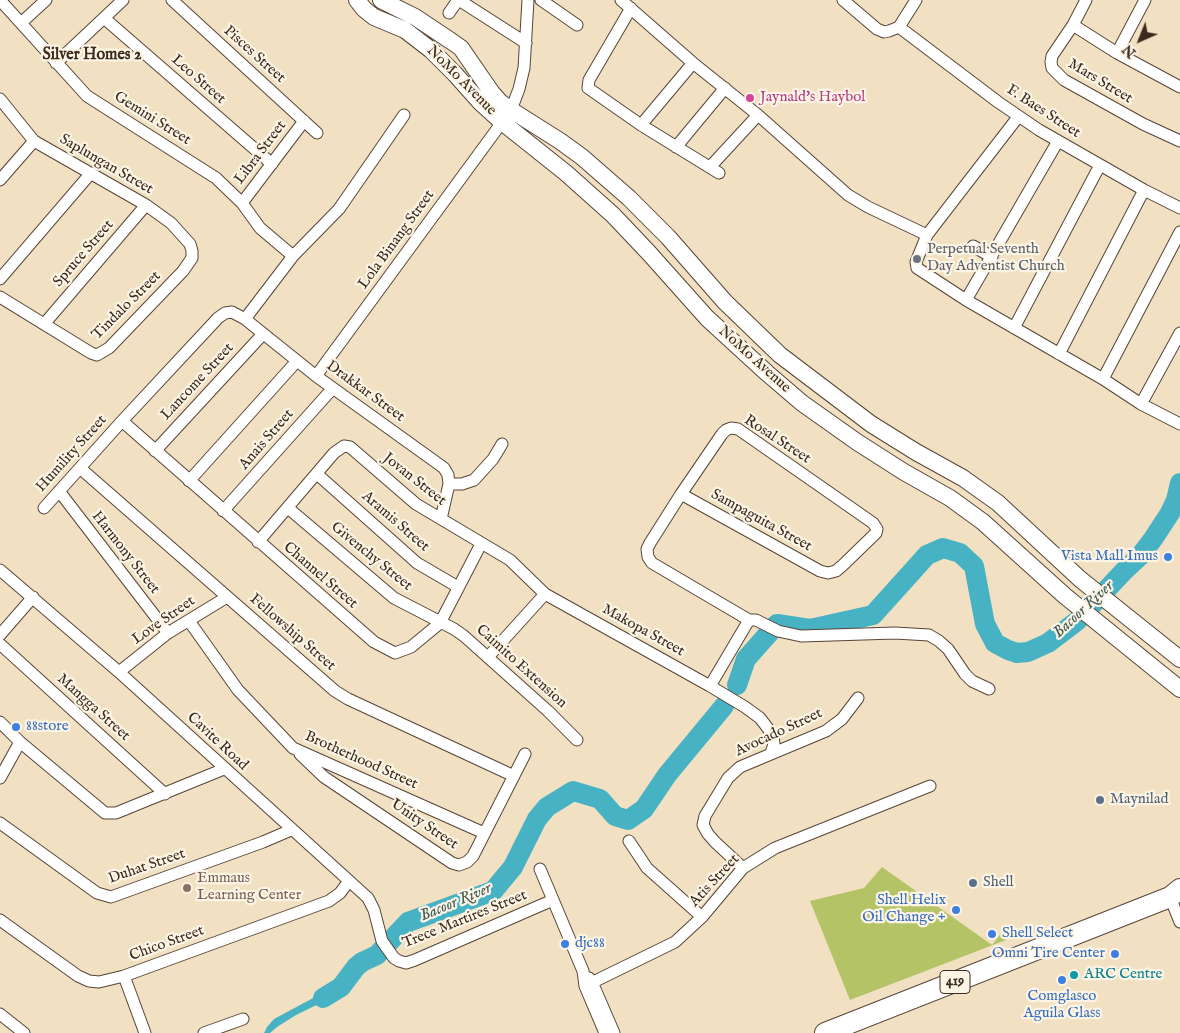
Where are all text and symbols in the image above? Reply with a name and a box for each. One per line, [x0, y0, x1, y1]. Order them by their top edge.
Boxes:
north arrow [1115, 15, 1165, 65]
street label: Pisces Street [219, 23, 289, 87]
text: N [1119, 40, 1140, 61]
street label: NoMo Avenue [422, 42, 500, 120]
district label: Silver Homes 2 [43, 46, 141, 66]
street label: Leo Street [167, 51, 229, 109]
street label: Mars Street [1065, 56, 1135, 108]
street label: F. Baes Street [1003, 81, 1083, 143]
street label: Gemini Street [110, 88, 194, 150]
place label: Jaynald's Haybol [760, 89, 865, 107]
marker: Jaynald's Haybol [744, 92, 756, 104]
street label: Libra Street [231, 118, 291, 188]
street label: Saplungan Street [56, 131, 156, 199]
street label: Lola Binang Street [355, 187, 439, 293]
street label: Spruce Street [50, 217, 118, 291]
place label: Perpetual Seventh Day Adventist Church [927, 241, 1065, 276]
marker: Perpetual Seventh Day Adventist Church [911, 253, 923, 265]
street label: Tindalo Street [89, 268, 165, 344]
street label: NoMo Avenue [714, 323, 794, 397]
street label: Lancome Street [158, 340, 238, 424]
street label: Drakkar Street [322, 358, 408, 426]
street label: Anais Street [236, 406, 298, 474]
street label: Humility Street [33, 412, 111, 496]
street label: Rosal Street [740, 412, 814, 468]
street label: Jovan Street [379, 450, 449, 510]
street label: Sampaguita Street [707, 486, 815, 556]
street label: Aramis Street [358, 488, 432, 556]
street label: Harmony Street [87, 508, 163, 598]
street label: Givenchy Street [327, 519, 415, 595]
street label: Channel Street [279, 539, 361, 613]
place label: Vista Mall Imus [1061, 548, 1158, 566]
marker: Vista Mall Imus [1162, 551, 1174, 563]
water label: Bacoor River [1050, 577, 1118, 643]
street label: Fellowship Street [245, 591, 339, 675]
street label: Love Street [129, 593, 199, 649]
street label: Makopa Street [599, 601, 687, 661]
street label: Caimito Extension [472, 621, 570, 713]
street label: Mangga Street [53, 671, 133, 745]
street label: Avocado Street [733, 705, 825, 761]
street label: Cavite Road [183, 709, 251, 775]
place label: 88store [26, 718, 69, 736]
marker: 88store [10, 721, 22, 733]
street label: Brotherhood Street [302, 728, 420, 794]
place label: Maynilad [1110, 791, 1168, 809]
marker: Maynilad [1094, 794, 1106, 806]
street label: Unity Street [387, 796, 461, 854]
street label: Duhat Street [106, 845, 188, 889]
street label: Atis Street [686, 851, 744, 911]
place label: Emmaus Learning Center [197, 870, 301, 905]
place label: Shell [983, 874, 1014, 892]
marker: Shell [967, 877, 979, 889]
water label: Bacoor River [417, 879, 495, 927]
marker: Emmaus Learning Center [181, 882, 193, 894]
street label: Trece Martires Street [400, 887, 530, 953]
place label: Shell Helix Oil Change + [862, 892, 946, 927]
marker: Shell Helix Oil Change + [950, 904, 962, 916]
street label: Chico Street [127, 922, 207, 966]
place label: Shell Select [1002, 925, 1073, 943]
marker: Shell Select [986, 928, 998, 940]
place label: djc88 [575, 935, 605, 953]
marker: djc88 [559, 938, 571, 950]
place label: Omni Tire Center [992, 945, 1105, 963]
marker: Omni Tire Center [1109, 948, 1121, 960]
place label: ARC Centre [1084, 966, 1162, 984]
marker: ARC Centre [1068, 969, 1080, 981]
road number: 419 [940, 970, 970, 994]
marker: Comglasco Aguila Glass [1056, 974, 1068, 986]
place label: Comglasco Aguila Glass [1024, 988, 1100, 1023]

